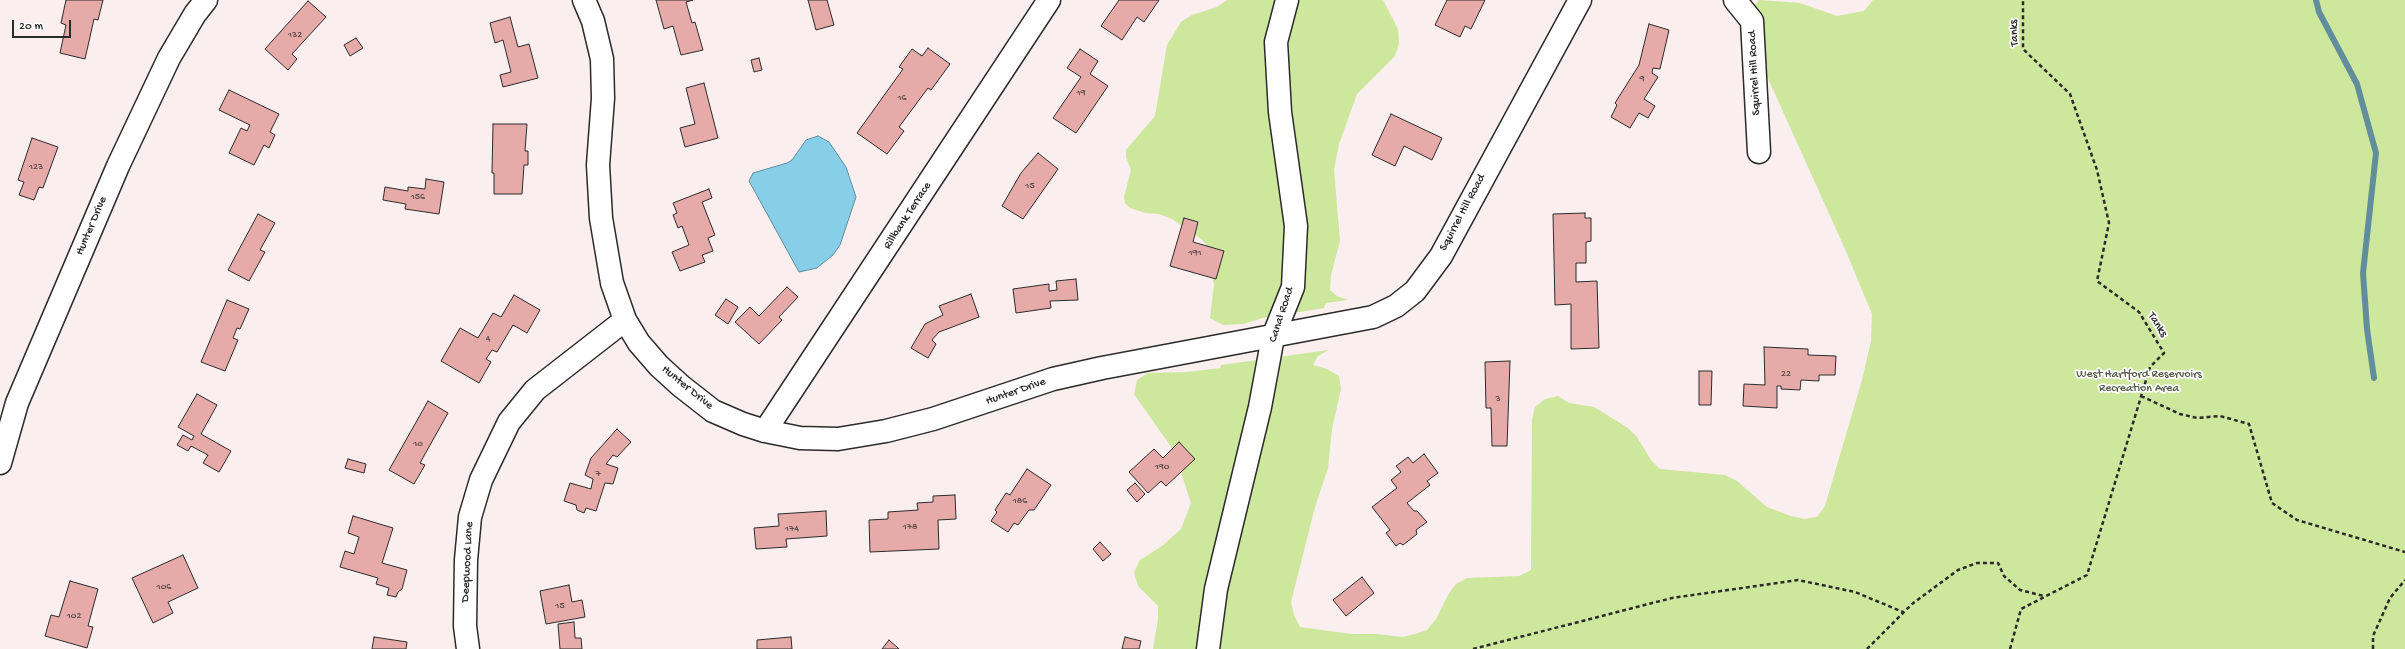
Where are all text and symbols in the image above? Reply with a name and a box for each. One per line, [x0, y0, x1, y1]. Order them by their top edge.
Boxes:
scale bar [14, 12, 73, 38]
street label: Tanks [2007, 19, 2023, 47]
text: 20 m [19, 20, 43, 34]
house number: 132 [288, 29, 302, 41]
street label: Squirrel Hill Road [1746, 30, 1764, 116]
house number: 9 [1639, 73, 1645, 85]
house number: 19 [1076, 87, 1086, 99]
house number: 16 [897, 92, 907, 104]
house number: 123 [29, 161, 43, 173]
street label: Squirrel Hill Road [1437, 172, 1489, 254]
street label: Rillbank Terrace [881, 180, 935, 252]
house number: 15 [1025, 180, 1035, 192]
house number: 156 [411, 191, 425, 203]
street label: Hunter Drive [73, 194, 111, 258]
house number: 191 [1188, 247, 1202, 259]
street label: Canal Road [1266, 286, 1298, 344]
street label: Tanks [2144, 310, 2170, 340]
house number: 4 [486, 333, 490, 345]
street label: Hunter Drive [658, 363, 716, 413]
house number: 22 [1781, 368, 1791, 380]
park label: West Hartford Reservoirs Recreation Area [2076, 368, 2202, 396]
street label: Hunter Drive [984, 375, 1048, 409]
house number: 3 [1495, 393, 1501, 405]
house number: 10 [413, 438, 423, 450]
house number: 190 [1155, 461, 1169, 473]
house number: 7 [595, 468, 601, 480]
house number: 186 [1013, 495, 1027, 507]
street label: Deepwood Lane [459, 521, 477, 603]
house number: 178 [903, 521, 917, 533]
house number: 174 [785, 523, 799, 535]
house number: 106 [157, 581, 171, 593]
house number: 15 [555, 600, 565, 612]
house number: 102 [67, 610, 81, 622]

